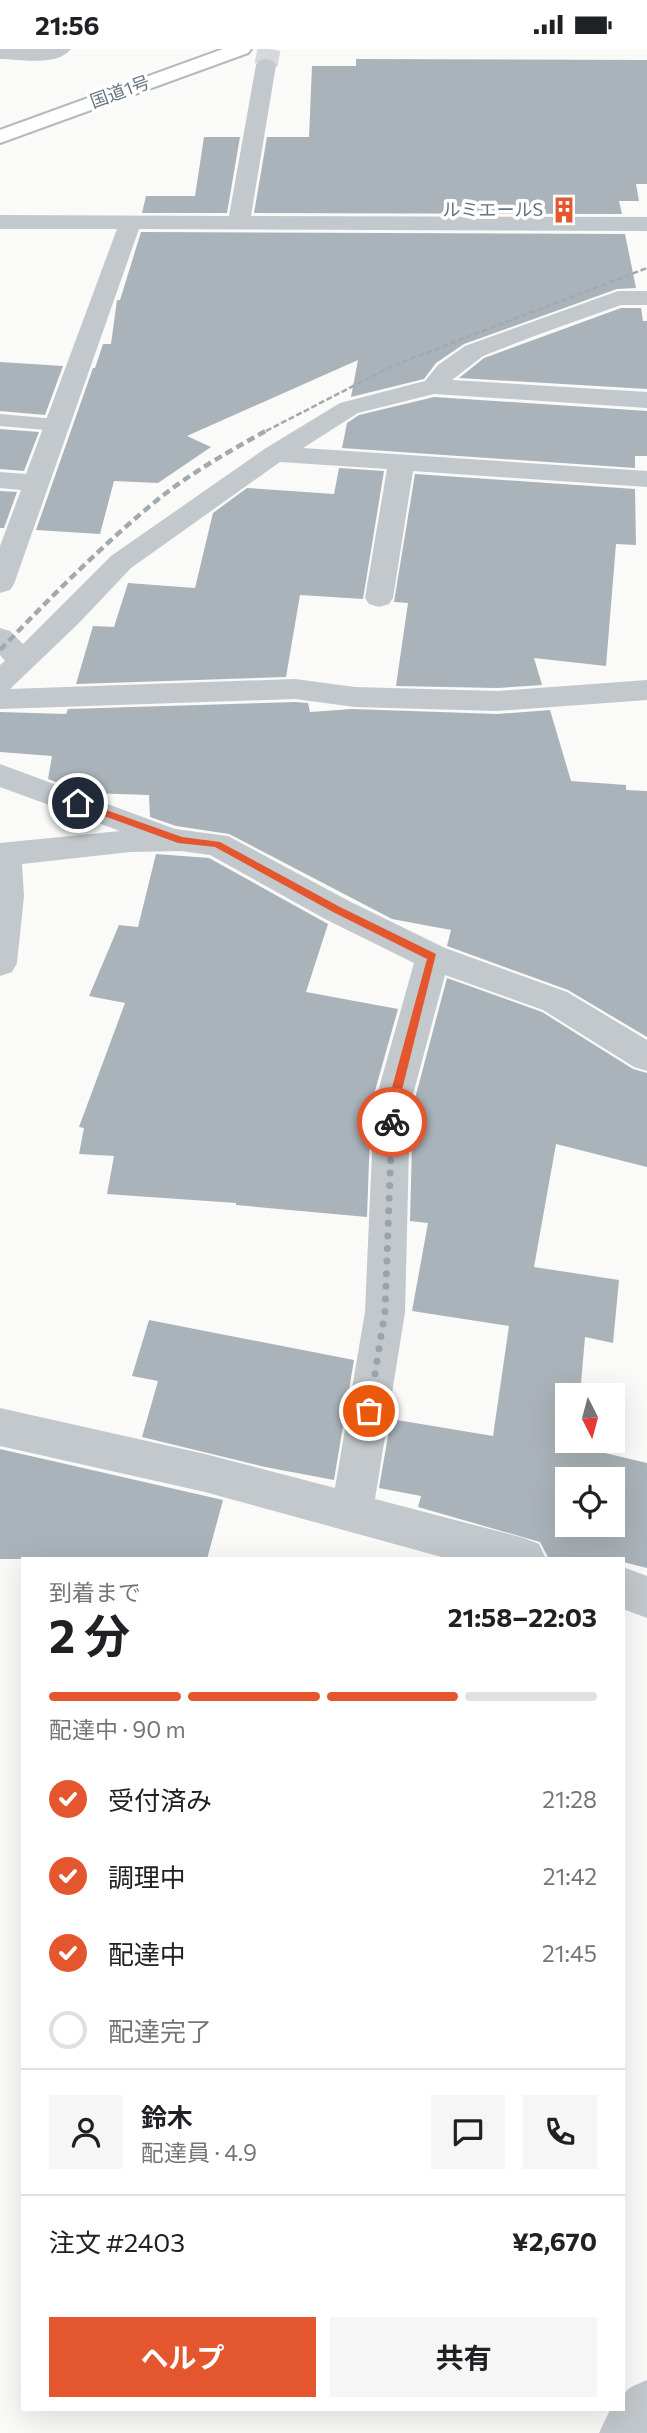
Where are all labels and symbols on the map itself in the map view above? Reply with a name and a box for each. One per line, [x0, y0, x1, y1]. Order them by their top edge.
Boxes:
street label: 国道1号 [87, 70, 152, 112]
building icon: ルミエールS [549, 195, 579, 225]
place label: ルミエールS [442, 198, 543, 220]
pin [48, 773, 108, 833]
courier [357, 1087, 427, 1157]
pin [339, 1381, 399, 1441]
north arrow [555, 1383, 625, 1453]

